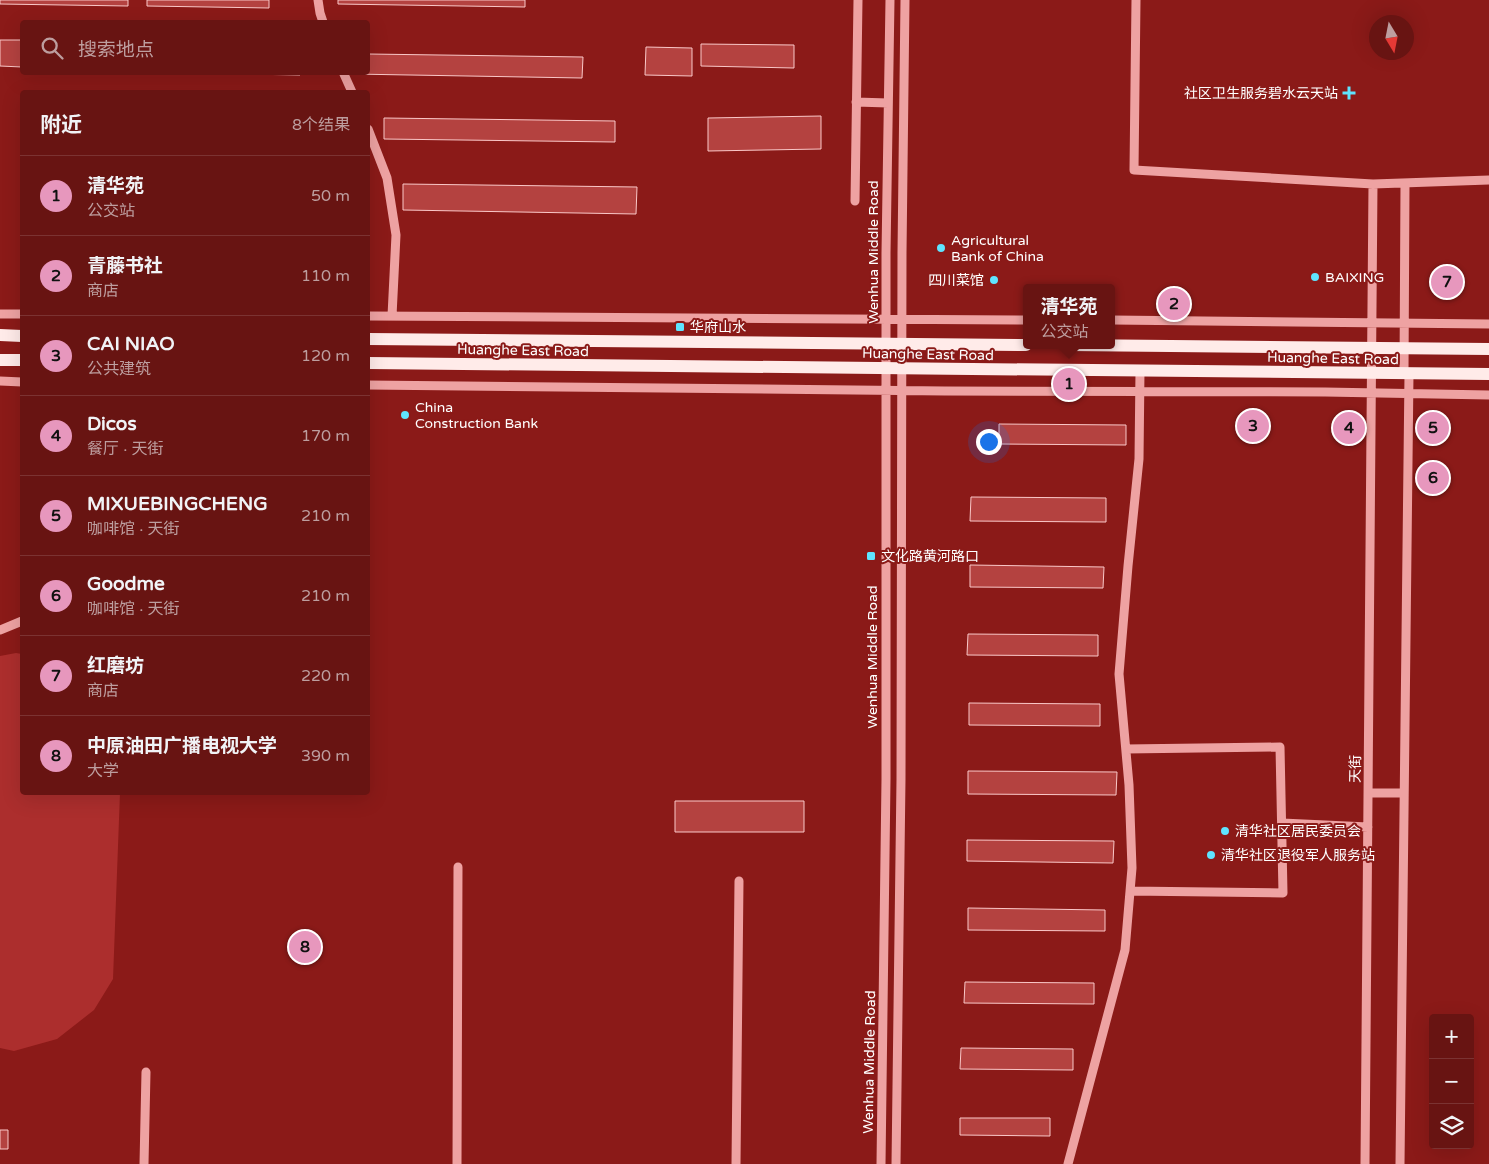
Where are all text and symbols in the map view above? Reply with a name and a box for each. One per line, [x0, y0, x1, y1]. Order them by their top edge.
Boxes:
north arrow [1369, 15, 1414, 60]
search box [20, 20, 370, 75]
icon: search [38, 34, 66, 62]
text: 搜索地点 [78, 39, 154, 61]
place label: 社区卫生服务碧水云天站 [1184, 85, 1338, 102]
marker: 社区卫生服务碧水云天站 [1342, 86, 1356, 100]
text: 附近 [40, 113, 82, 138]
text: 8个结果 [292, 115, 350, 135]
text: 清华苑 [87, 175, 144, 197]
street label: Wenhua Middle Road [865, 180, 882, 324]
text: 1 [51, 186, 61, 206]
text: 50 m [311, 186, 350, 206]
text: 公交站 [87, 201, 135, 221]
place label: Agricultural Bank of China [951, 232, 1044, 265]
marker: Agricultural Bank of China [935, 242, 947, 254]
text: 青藤书社 [87, 255, 163, 277]
pin: 7 [1431, 263, 1463, 301]
text: 2 [51, 266, 61, 286]
text: 110 m [301, 266, 350, 286]
place label: BAIXING [1325, 269, 1384, 286]
marker: BAIXING [1309, 271, 1321, 283]
place label: 四川菜馆 [928, 272, 984, 289]
marker: 四川菜馆 [988, 274, 1000, 286]
text: 商店 [87, 281, 119, 301]
popup [1023, 284, 1115, 349]
pin: 2 [1158, 285, 1190, 323]
text: 清华苑 [1040, 296, 1098, 318]
place label: 华府山水 [690, 319, 746, 336]
marker: 华府山水 [674, 321, 686, 333]
text: 公交站 [1040, 322, 1089, 342]
text: CAI NIAO [87, 333, 175, 355]
street label: Huanghe East Road [457, 341, 589, 360]
street label: Huanghe East Road [862, 345, 994, 364]
text: 3 [51, 346, 61, 366]
text: 120 m [301, 346, 350, 366]
street label: Huanghe East Road [1267, 349, 1399, 368]
text: 公共建筑 [87, 359, 151, 379]
pin: 1 [1053, 365, 1085, 403]
place label: China Construction Bank [415, 399, 539, 432]
pin: 3 [1237, 407, 1269, 445]
marker: China Construction Bank [399, 409, 411, 421]
pin: 4 [1333, 409, 1365, 447]
pin: 5 [1417, 409, 1449, 447]
text: Dicos [87, 413, 137, 435]
text: 4 [51, 426, 61, 446]
text: 170 m [301, 426, 350, 446]
your location [976, 429, 1002, 455]
text: 餐厅 · 天街 [87, 439, 163, 459]
pin: 6 [1417, 459, 1449, 497]
text: MIXUEBINGCHENG [87, 493, 268, 515]
text: 5 [51, 506, 61, 526]
text: 210 m [301, 506, 350, 526]
text: 咖啡馆 · 天街 [87, 519, 179, 539]
place label: 文化路黄河路口 [881, 548, 979, 565]
marker: 文化路黄河路口 [865, 550, 877, 562]
text: Goodme [87, 573, 165, 595]
street label: Wenhua Middle Road [864, 585, 881, 729]
text: 6 [51, 586, 61, 606]
text: 210 m [301, 586, 350, 606]
text: 咖啡馆 · 天街 [87, 599, 179, 619]
text: 红磨坊 [87, 655, 144, 677]
text: 7 [51, 666, 61, 686]
text: 220 m [301, 666, 350, 686]
text: 商店 [87, 681, 119, 701]
text: 中原油田广播电视大学 [87, 735, 277, 757]
text: 8 [51, 746, 61, 766]
text: 390 m [301, 746, 350, 766]
street label: 天街 [1347, 755, 1364, 783]
text: 大学 [87, 761, 119, 781]
place label: 清华社区居民委员会 [1235, 823, 1361, 840]
marker: 清华社区居民委员会 [1219, 825, 1231, 837]
place label: 清华社区退役军人服务站 [1221, 847, 1375, 864]
marker: 清华社区退役军人服务站 [1205, 849, 1217, 861]
pin: 8 [289, 928, 321, 966]
street label: Wenhua Middle Road [860, 990, 879, 1134]
map controls [1429, 1014, 1474, 1149]
button: + [1429, 1014, 1474, 1059]
button: − [1429, 1059, 1474, 1104]
button: layers [1429, 1104, 1474, 1149]

